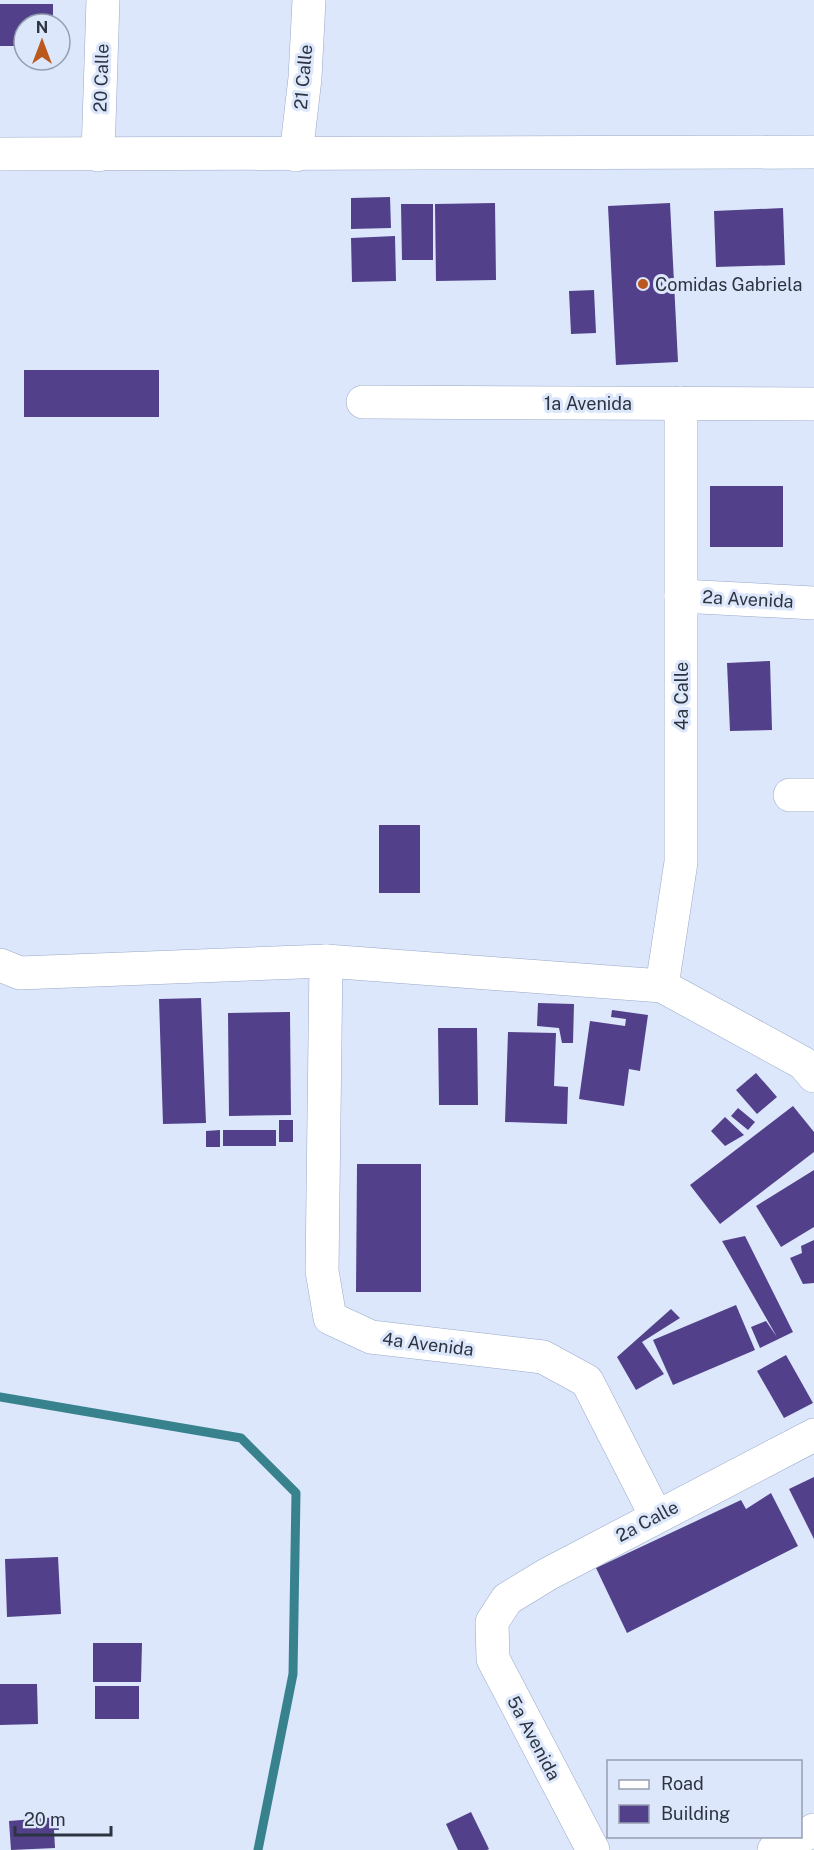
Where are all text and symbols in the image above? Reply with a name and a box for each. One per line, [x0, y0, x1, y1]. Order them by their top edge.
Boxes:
north arrow [12, 12, 72, 72]
text: N [36, 18, 48, 37]
street label: 20 Calle [89, 43, 113, 113]
street label: 21 Calle [290, 44, 316, 110]
place label: Comidas Gabriela [655, 274, 802, 295]
marker: Comidas Gabriela [636, 277, 650, 291]
street label: 1a Avenida [544, 393, 632, 414]
street label: 2a Avenida [702, 586, 794, 612]
street label: 4a Calle [671, 662, 692, 730]
street label: 4a Avenida [381, 1328, 475, 1360]
street label: 2a Calle [612, 1496, 682, 1546]
street label: 5a Avenida [503, 1692, 565, 1784]
legend [607, 1760, 802, 1838]
text: Road [661, 1773, 704, 1794]
scale bar [15, 1799, 111, 1837]
text: Building [661, 1803, 730, 1824]
text: 20 m [24, 1809, 66, 1830]

